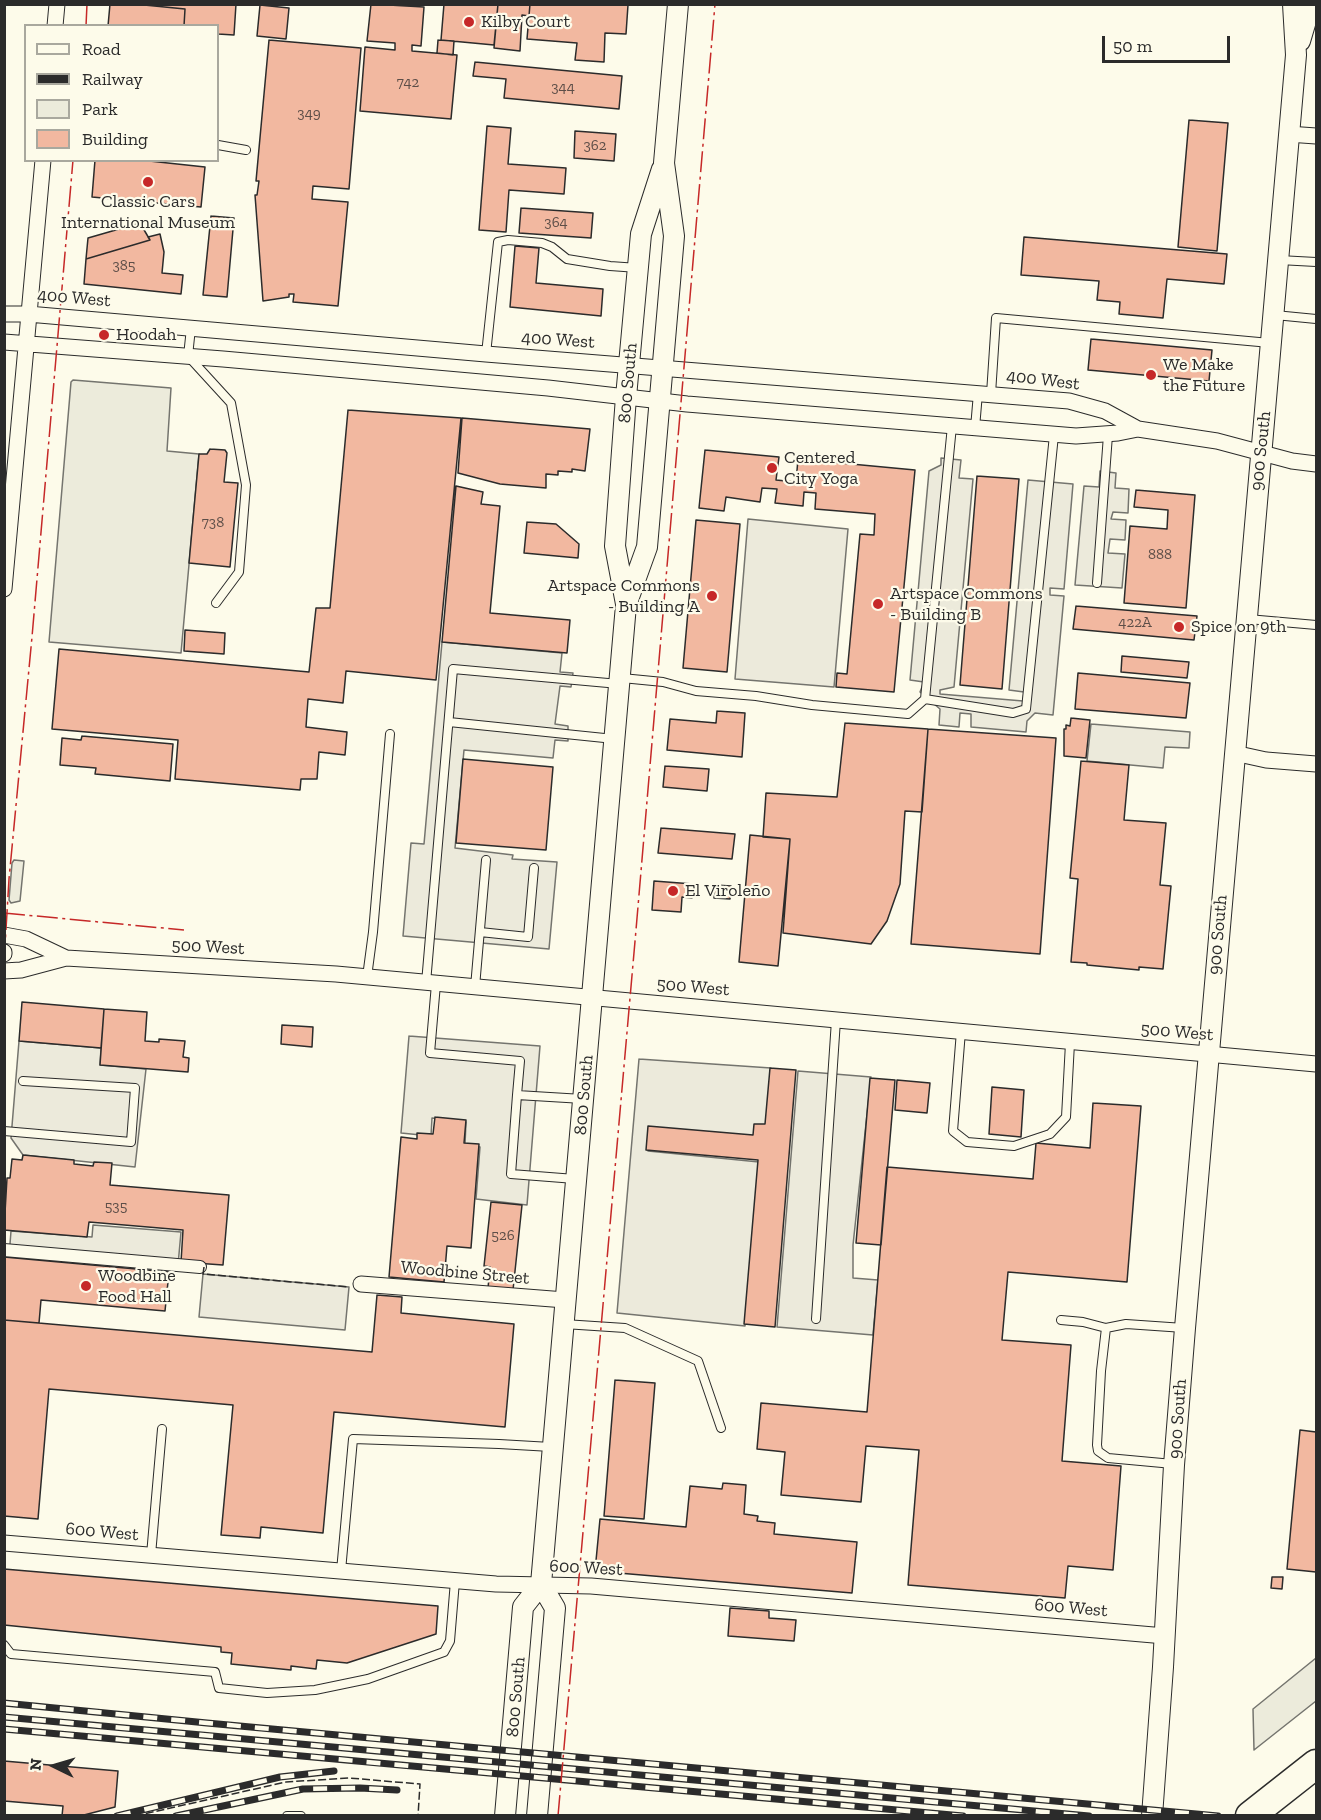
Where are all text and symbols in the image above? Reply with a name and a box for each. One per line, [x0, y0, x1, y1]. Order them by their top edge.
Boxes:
place label: Kilby Court [481, 11, 570, 33]
marker: Kilby Court [462, 15, 476, 29]
legend [24, 24, 219, 162]
scale bar [1105, 24, 1232, 62]
text: 50 m [1113, 35, 1152, 57]
text: Road [82, 38, 121, 60]
text: Railway [82, 68, 143, 90]
house number: 742 [397, 74, 419, 92]
house number: 344 [551, 79, 575, 97]
text: Park [82, 98, 118, 120]
house number: 349 [297, 105, 321, 123]
text: Building [82, 128, 148, 150]
house number: 362 [583, 137, 607, 155]
marker: Classic Cars International Museum [141, 175, 155, 189]
place label: Classic Cars International Museum [61, 191, 235, 234]
house number: 364 [544, 214, 568, 232]
house number: 385 [112, 257, 136, 275]
street label: 400 West [36, 284, 112, 312]
place label: Hoodah [116, 324, 176, 346]
street label: 400 West [521, 327, 595, 353]
marker: Hoodah [97, 328, 111, 342]
street label: 800 South [614, 342, 642, 424]
place label: We Make the Future [1163, 354, 1245, 397]
street label: 400 West [1005, 365, 1081, 395]
marker: We Make the Future [1144, 368, 1158, 382]
street label: 900 South [1246, 410, 1276, 492]
place label: Centered City Yoga [784, 447, 858, 490]
marker: Centered City Yoga [765, 461, 779, 475]
house number: 738 [202, 514, 224, 532]
house number: 888 [1148, 546, 1172, 564]
place label: Artspace Commons - Building A [547, 575, 700, 618]
place label: Artspace Commons - Building B [890, 583, 1043, 626]
marker: Artspace Commons - Building A [705, 589, 719, 603]
marker: Artspace Commons - Building B [871, 597, 885, 611]
house number: 422A [1118, 614, 1152, 632]
place label: Spice on 9th [1191, 616, 1286, 638]
marker: Spice on 9th [1172, 620, 1186, 634]
place label: El Viroleño [685, 880, 770, 902]
marker: El Viroleño [666, 884, 680, 898]
street label: 900 South [1204, 894, 1232, 976]
street label: 500 West [171, 934, 245, 960]
street label: 500 West [656, 973, 730, 1001]
street label: 500 West [1140, 1018, 1214, 1046]
street label: 800 South [570, 1054, 598, 1136]
house number: 535 [105, 1198, 127, 1216]
house number: 526 [491, 1227, 515, 1245]
street label: Woodbine Street [400, 1257, 530, 1289]
place label: Woodbine Food Hall [98, 1265, 176, 1308]
marker: Woodbine Food Hall [79, 1279, 93, 1293]
street label: 900 South [1164, 1378, 1192, 1460]
street label: 600 West [65, 1518, 139, 1546]
street label: 600 West [549, 1555, 623, 1581]
street label: 600 West [1034, 1594, 1108, 1622]
street label: 800 South [502, 1656, 530, 1738]
north arrow [24, 1736, 84, 1796]
text: N [26, 1758, 46, 1771]

